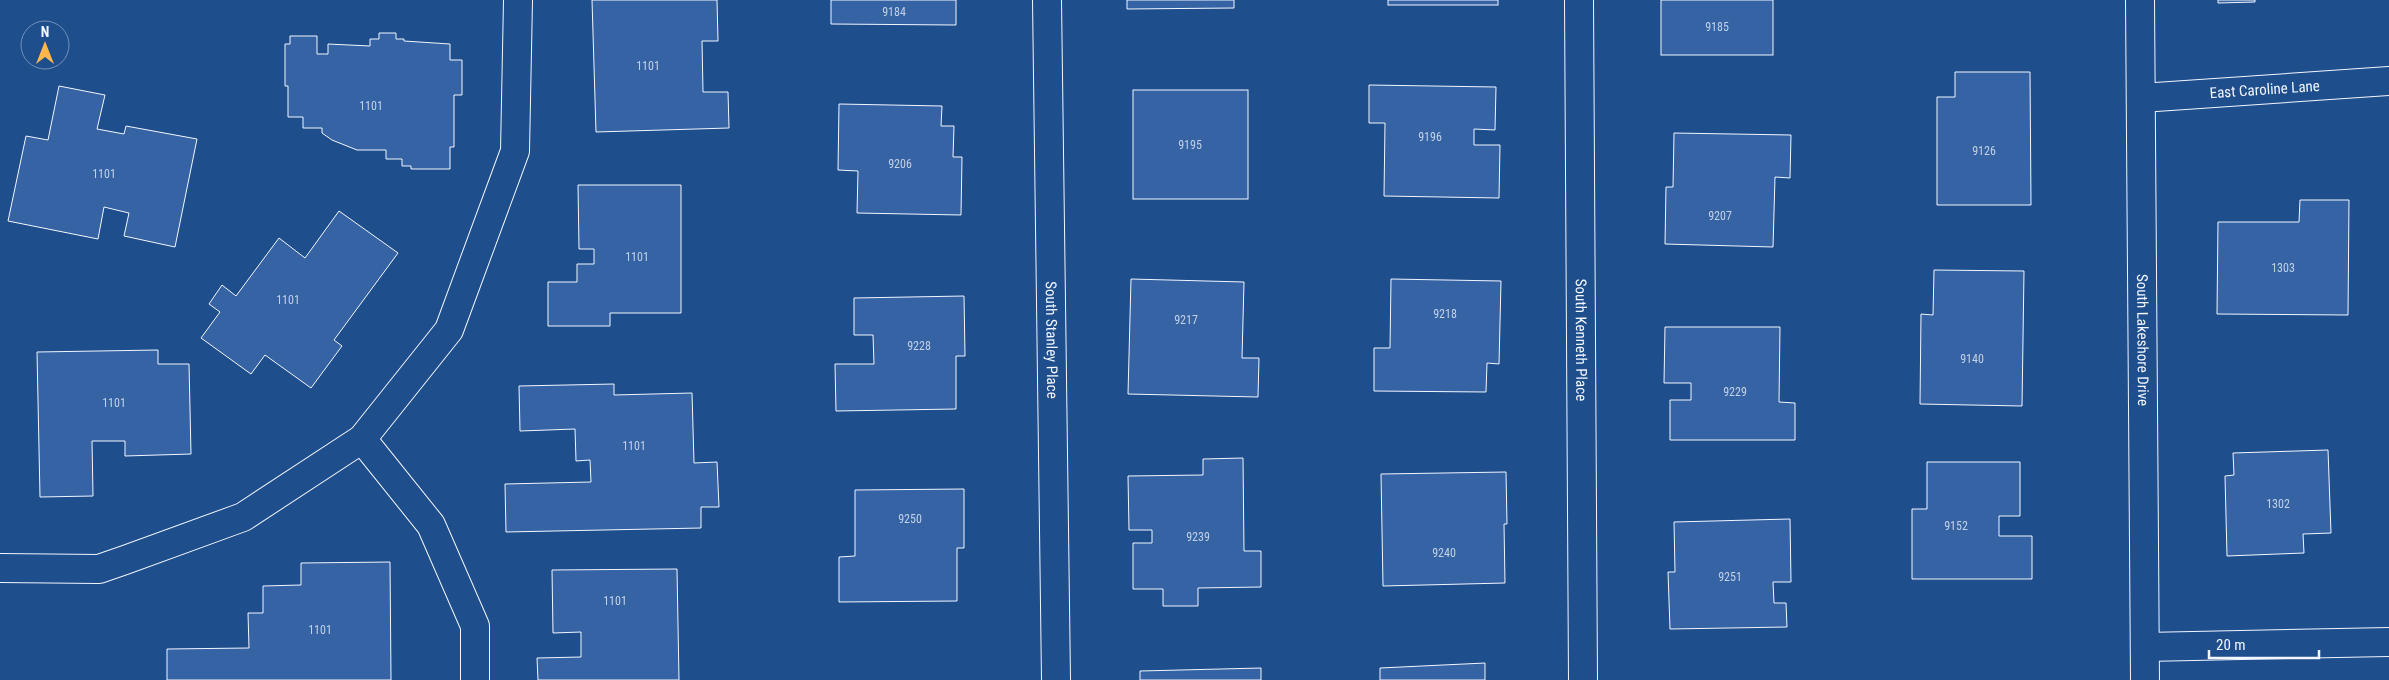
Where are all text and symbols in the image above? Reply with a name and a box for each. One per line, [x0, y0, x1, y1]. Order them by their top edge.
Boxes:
house number: 9184 [882, 5, 906, 19]
north arrow [20, 20, 70, 70]
house number: 9185 [1705, 20, 1729, 34]
text: N [41, 24, 49, 40]
house number: 1101 [636, 59, 660, 73]
street label: East Caroline Lane [2209, 77, 2320, 102]
house number: 1101 [359, 99, 383, 113]
house number: 9196 [1418, 130, 1442, 144]
house number: 9195 [1178, 138, 1202, 152]
house number: 9126 [1972, 144, 1996, 158]
house number: 9206 [888, 157, 912, 171]
house number: 1101 [92, 167, 116, 181]
house number: 9207 [1708, 209, 1732, 223]
house number: 1101 [625, 250, 649, 264]
house number: 1303 [2271, 261, 2295, 275]
street label: South Lakeshore Drive [2133, 274, 2152, 406]
street label: South Kenneth Place [1572, 279, 1590, 401]
street label: South Stanley Place [1042, 281, 1061, 399]
house number: 1101 [276, 293, 300, 307]
house number: 9218 [1433, 307, 1457, 321]
house number: 9217 [1174, 313, 1198, 327]
house number: 9228 [907, 339, 931, 353]
house number: 9140 [1960, 352, 1984, 366]
house number: 9229 [1723, 385, 1747, 399]
house number: 1101 [102, 396, 126, 410]
house number: 1101 [622, 439, 646, 453]
house number: 1302 [2266, 497, 2290, 511]
house number: 9250 [898, 512, 922, 526]
house number: 9152 [1944, 519, 1968, 533]
house number: 9239 [1186, 530, 1210, 544]
house number: 9240 [1432, 546, 1456, 560]
house number: 9251 [1718, 570, 1742, 584]
house number: 1101 [603, 594, 627, 608]
house number: 1101 [308, 623, 332, 637]
scale bar [2209, 628, 2319, 660]
text: 20 m [2216, 636, 2246, 654]

